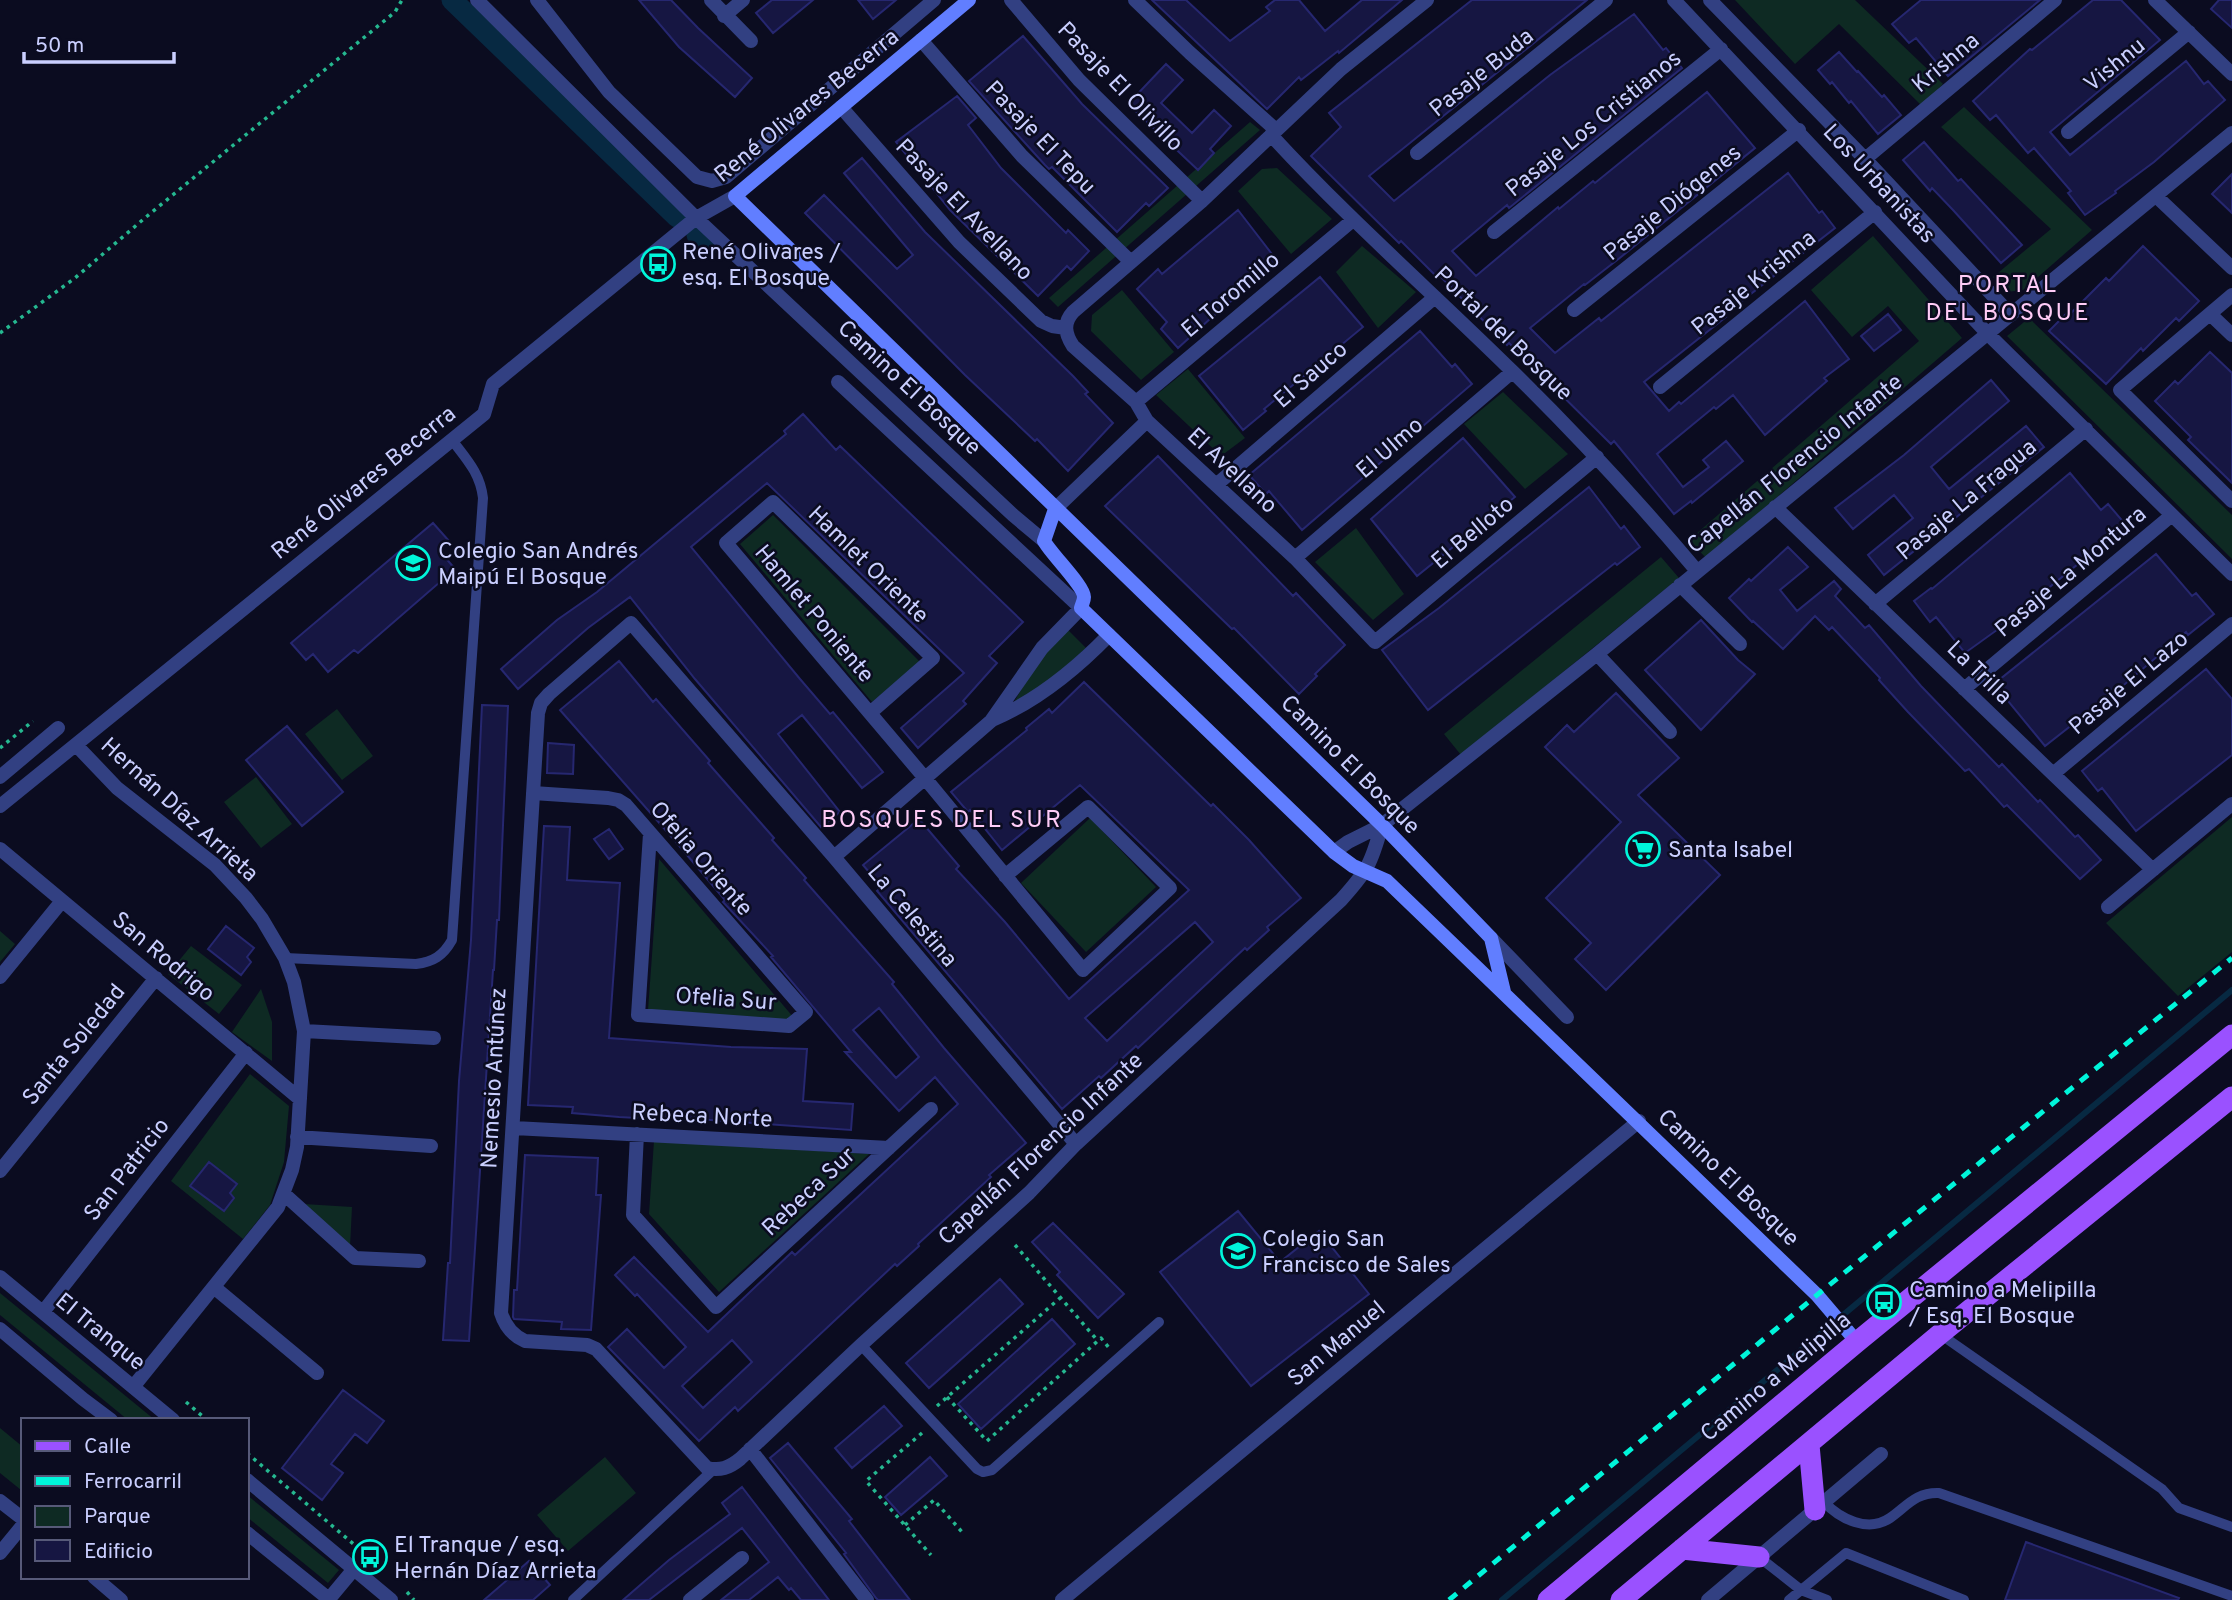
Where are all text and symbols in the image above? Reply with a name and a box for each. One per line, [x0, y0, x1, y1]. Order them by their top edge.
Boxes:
street label: Pasaje El Olivillo [1050, 17, 1188, 159]
scale bar [24, 21, 175, 65]
street label: Pasaje Buda [1424, 23, 1541, 125]
street label: René Olivares Becerra [709, 24, 906, 190]
street label: Krishna [1907, 27, 1986, 100]
street label: Vishnu [2079, 32, 2152, 99]
text: 50 m [35, 33, 84, 60]
street label: Pasaje Los Cristianos [1501, 45, 1688, 205]
street label: Pasaje El Tepu [978, 76, 1101, 202]
street label: Los Urbanistas [1816, 119, 1941, 250]
street label: Pasaje El Avellano [888, 134, 1038, 288]
street label: Pasaje Diógenes [1599, 139, 1748, 268]
street label: Pasaje Krishna [1686, 225, 1823, 343]
place label: René Olivares / esq. El Bosque [682, 239, 841, 294]
bus stop icon: René Olivares / esq. El Bosque [639, 245, 677, 283]
street label: El Toromillo [1176, 246, 1287, 345]
street label: Portal del Bosque [1427, 261, 1578, 408]
district label: PORTAL DEL BOSQUE [1925, 271, 2091, 329]
street label: Camino El Bosque [830, 315, 986, 463]
street label: El Sauco [1269, 336, 1355, 416]
street label: Capellán Florencio Infante [1682, 369, 1910, 561]
street label: René Olivares Becerra [266, 401, 463, 567]
street label: El Ulmo [1351, 412, 1430, 486]
street label: El Avellano [1180, 423, 1283, 521]
street label: Pasaje La Fragua [1892, 434, 2043, 568]
street label: El Belloto [1426, 491, 1521, 577]
street label: Hamlet Oriente [801, 501, 934, 631]
street label: Pasaje La Montura [1990, 501, 2153, 645]
place label: Colegio San Andrés Maipú El Bosque [438, 538, 639, 593]
street label: Hamlet Poniente [747, 540, 879, 690]
school or university icon: Colegio San Andrés Maipú El Bosque [394, 544, 432, 582]
street label: Pasaje El Lazo [2064, 625, 2195, 742]
street label: La Trilla [1940, 636, 2017, 712]
street label: Camino El Bosque [1273, 690, 1425, 842]
street label: Hernán Díaz Arrieta [93, 732, 263, 889]
street label: Ofelia Oriente [642, 796, 758, 923]
district label: BOSQUES DEL SUR [821, 806, 1063, 836]
supermarket icon: Santa Isabel [1624, 830, 1662, 868]
place label: Santa Isabel [1668, 837, 1793, 866]
street label: La Celestina [860, 859, 963, 974]
street label: San Rodrigo [105, 906, 220, 1009]
street label: Santa Soledad [17, 979, 133, 1112]
street label: Ofelia Sur [674, 982, 777, 1019]
street label: Nemesio Antúnez [476, 987, 515, 1169]
street label: Capellán Florencio Infante [933, 1047, 1150, 1252]
street label: Rebeca Norte [631, 1099, 773, 1136]
street label: Camino El Bosque [1650, 1104, 1804, 1254]
street label: San Patricio [79, 1113, 177, 1228]
street label: Rebeca Sur [757, 1142, 863, 1244]
place label: Colegio San Francisco de Sales [1262, 1226, 1451, 1281]
school or university icon: Colegio San Francisco de Sales [1219, 1232, 1257, 1270]
place label: Camino a Melipilla / Esq. El Bosque [1908, 1277, 2096, 1332]
bus stop icon: Camino a Melipilla / Esq. El Bosque [1865, 1283, 1903, 1321]
street label: El Tranque [48, 1288, 151, 1378]
street label: San Manuel [1283, 1296, 1392, 1394]
street label: Camino a Melipilla [1696, 1307, 1858, 1449]
legend [21, 1418, 248, 1579]
text: Calle [84, 1434, 131, 1461]
text: Ferrocarril [84, 1469, 182, 1496]
text: Parque [84, 1504, 151, 1531]
place label: El Tranque / esq. Hernán Díaz Arrieta [394, 1532, 597, 1587]
bus stop icon: El Tranque / esq. Hernán Díaz Arrieta [351, 1538, 389, 1576]
text: Edificio [84, 1539, 153, 1566]

